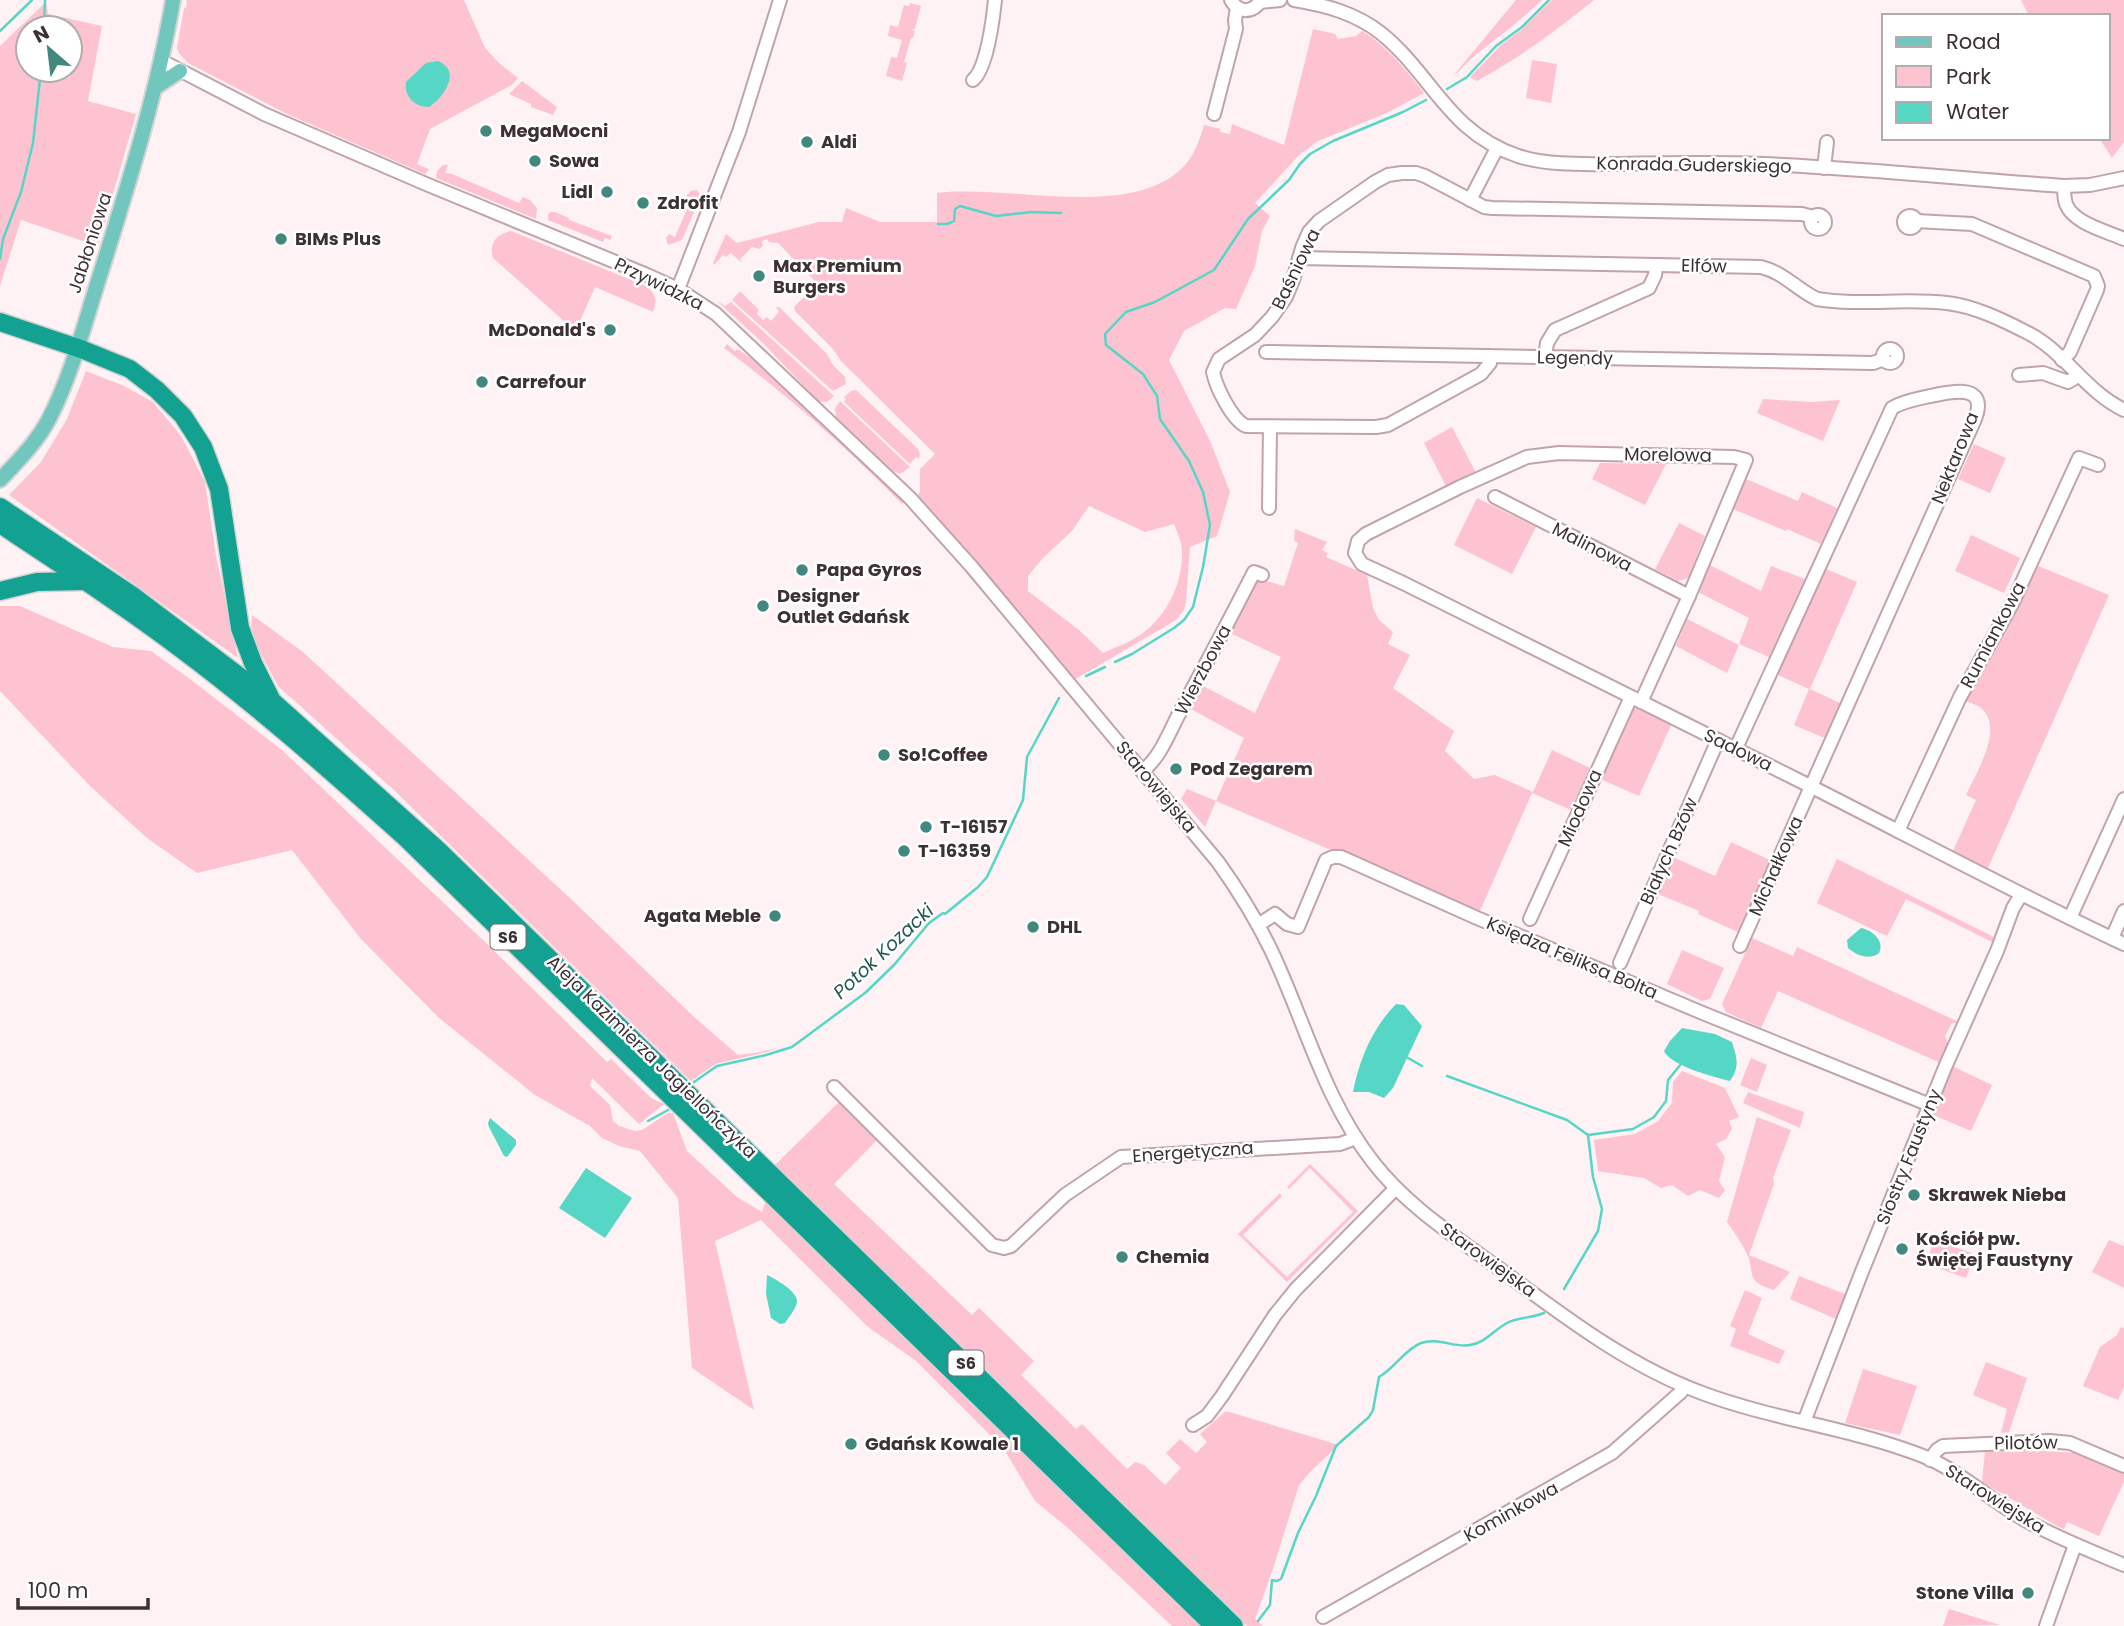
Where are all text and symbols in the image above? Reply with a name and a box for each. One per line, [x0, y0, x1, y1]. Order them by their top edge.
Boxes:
north arrow [14, 14, 84, 84]
legend [1882, 14, 2110, 140]
text: N [29, 19, 54, 50]
text: Road [1946, 27, 2001, 56]
text: Park [1946, 62, 1991, 91]
text: Water [1946, 97, 2009, 126]
place label: MegaMocni [500, 118, 608, 143]
marker: MegaMocni [478, 123, 494, 139]
place label: Aldi [821, 129, 857, 154]
marker: Aldi [799, 134, 815, 150]
place label: Sowa [549, 148, 599, 173]
street label: Konrada Guderskiego [1596, 150, 1792, 179]
marker: Sowa [527, 153, 543, 169]
place label: Lidl [562, 179, 593, 204]
marker: Lidl [599, 184, 615, 200]
street label: Jabłoniowa [62, 189, 118, 296]
place label: Zdrofit [657, 190, 718, 215]
marker: Zdrofit [635, 195, 651, 211]
street label: Baśniowa [1265, 224, 1326, 313]
place label: BIMs Plus [295, 226, 381, 251]
marker: BIMs Plus [273, 231, 289, 247]
street label: Przywidzka [610, 251, 708, 316]
place label: Max Premium Burgers [773, 253, 902, 299]
street label: Elfów [1681, 253, 1727, 278]
marker: Max Premium Burgers [751, 268, 767, 284]
place label: McDonald's [488, 317, 596, 342]
marker: McDonald's [602, 322, 618, 338]
street label: Legendy [1537, 344, 1613, 371]
place label: Carrefour [496, 369, 587, 394]
marker: Carrefour [474, 374, 490, 390]
street label: Nektarowa [1925, 408, 1984, 507]
street label: Morelowa [1624, 441, 1712, 468]
street label: Malinowa [1548, 516, 1636, 577]
place label: Papa Gyros [816, 557, 922, 582]
marker: Papa Gyros [794, 562, 810, 578]
street label: Rumiankowa [1954, 577, 2031, 692]
place label: Designer Outlet Gdańsk [777, 583, 910, 629]
marker: Designer Outlet Gdańsk [755, 598, 771, 614]
street label: Wierzbowa [1168, 620, 1237, 719]
street label: Sadowa [1700, 722, 1777, 777]
street label: Starowiejska [1110, 735, 1202, 838]
place label: So!Coffee [898, 742, 988, 767]
marker: So!Coffee [876, 747, 892, 763]
place label: Pod Zegarem [1190, 756, 1313, 781]
marker: Pod Zegarem [1168, 761, 1184, 777]
street label: Miodowa [1551, 765, 1608, 850]
street label: Białych Bzów [1634, 793, 1703, 908]
street label: Michałkowa [1742, 812, 1809, 920]
place label: T-16157 [940, 814, 1008, 839]
marker: T-16157 [918, 819, 934, 835]
place label: T-16359 [918, 838, 991, 863]
marker: T-16359 [896, 843, 912, 859]
water label: Potok Kozacki [827, 897, 940, 1005]
place label: Agata Meble [644, 903, 761, 928]
marker: Agata Meble [767, 908, 783, 924]
street label: Księdza Feliksa Bolta [1483, 910, 1662, 1005]
place label: DHL [1047, 914, 1082, 939]
marker: DHL [1025, 919, 1041, 935]
road number: S6 [490, 925, 526, 950]
street label: Aleja Kazimierza Jagiellończyka [542, 949, 763, 1164]
street label: Siostry Faustyny [1870, 1085, 1947, 1229]
street label: Energetyczna [1132, 1135, 1254, 1168]
place label: Skrawek Nieba [1928, 1182, 2066, 1207]
marker: Skrawek Nieba [1906, 1187, 1922, 1203]
street label: Starowiejska [1435, 1216, 1541, 1303]
place label: Kościół pw. Świętej Faustyny [1916, 1226, 2074, 1272]
marker: Kościół pw. Świętej Faustyny [1894, 1241, 1910, 1257]
place label: Chemia [1136, 1244, 1210, 1269]
marker: Chemia [1114, 1249, 1130, 1265]
road number: S6 [948, 1350, 984, 1376]
street label: Pilotów [1994, 1429, 2058, 1456]
place label: Gdańsk Kowale 1 [865, 1431, 1019, 1456]
marker: Gdańsk Kowale 1 [843, 1436, 859, 1452]
street label: Starowiejska [1941, 1458, 2050, 1539]
street label: Kominkowa [1459, 1475, 1563, 1548]
scale bar [18, 1566, 147, 1610]
text: 100 m [28, 1576, 88, 1605]
place label: Stone Villa [1916, 1580, 2014, 1605]
marker: Stone Villa [2020, 1585, 2036, 1601]

